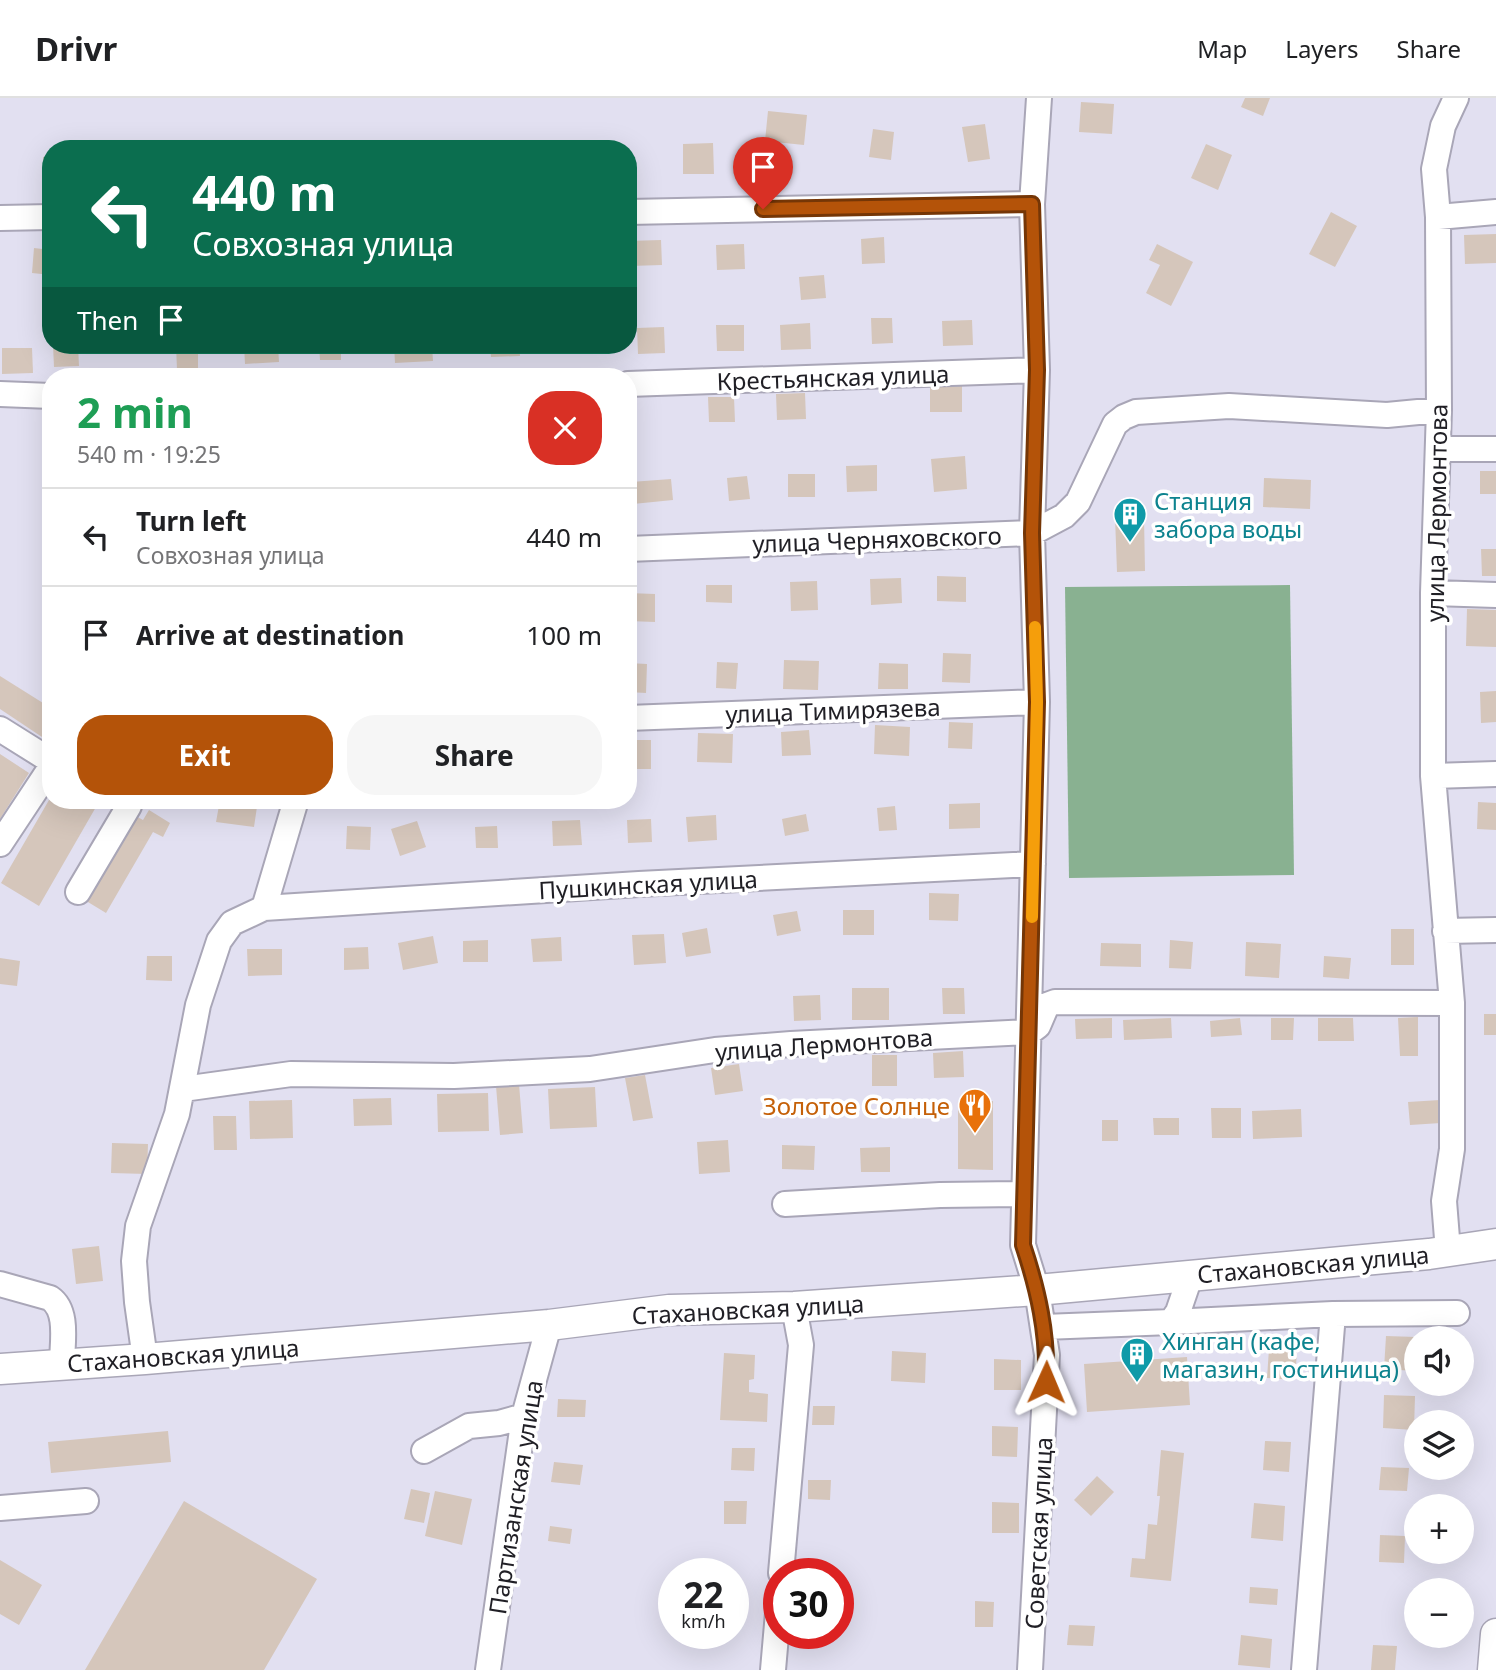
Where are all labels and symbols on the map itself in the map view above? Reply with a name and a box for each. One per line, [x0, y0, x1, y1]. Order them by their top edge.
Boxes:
pin [733, 137, 793, 209]
street label: Крестьянская улица [716, 356, 950, 398]
street label: улица Лермонтова [1418, 404, 1454, 622]
place label: Станция забора воды [1154, 484, 1302, 545]
building icon: Станция забора воды [1111, 495, 1149, 544]
street label: улица Черняховского [752, 518, 1002, 560]
street label: улица Тимирязева [725, 690, 941, 730]
street label: Пушкинская улица [538, 862, 758, 906]
street label: улица Лермонтова [714, 1020, 934, 1068]
restaurant icon: Золотое Солнце [956, 1086, 994, 1135]
place label: Золотое Солнце [763, 1089, 950, 1122]
street label: Стахановская улица [1196, 1237, 1430, 1291]
street label: Стахановская улица [631, 1286, 865, 1332]
place label: Хинган (кафе, магазин, гостиница) [1162, 1324, 1399, 1385]
street label: Стахановская улица [66, 1330, 300, 1380]
building icon: Хинган (кафе, магазин, гостиница) [1118, 1335, 1156, 1384]
position arrow [1009, 1345, 1083, 1419]
street label: Партизанская улица [480, 1378, 550, 1616]
street label: Советская улица [1016, 1436, 1060, 1630]
speed limit sign: 30 [763, 1558, 854, 1649]

